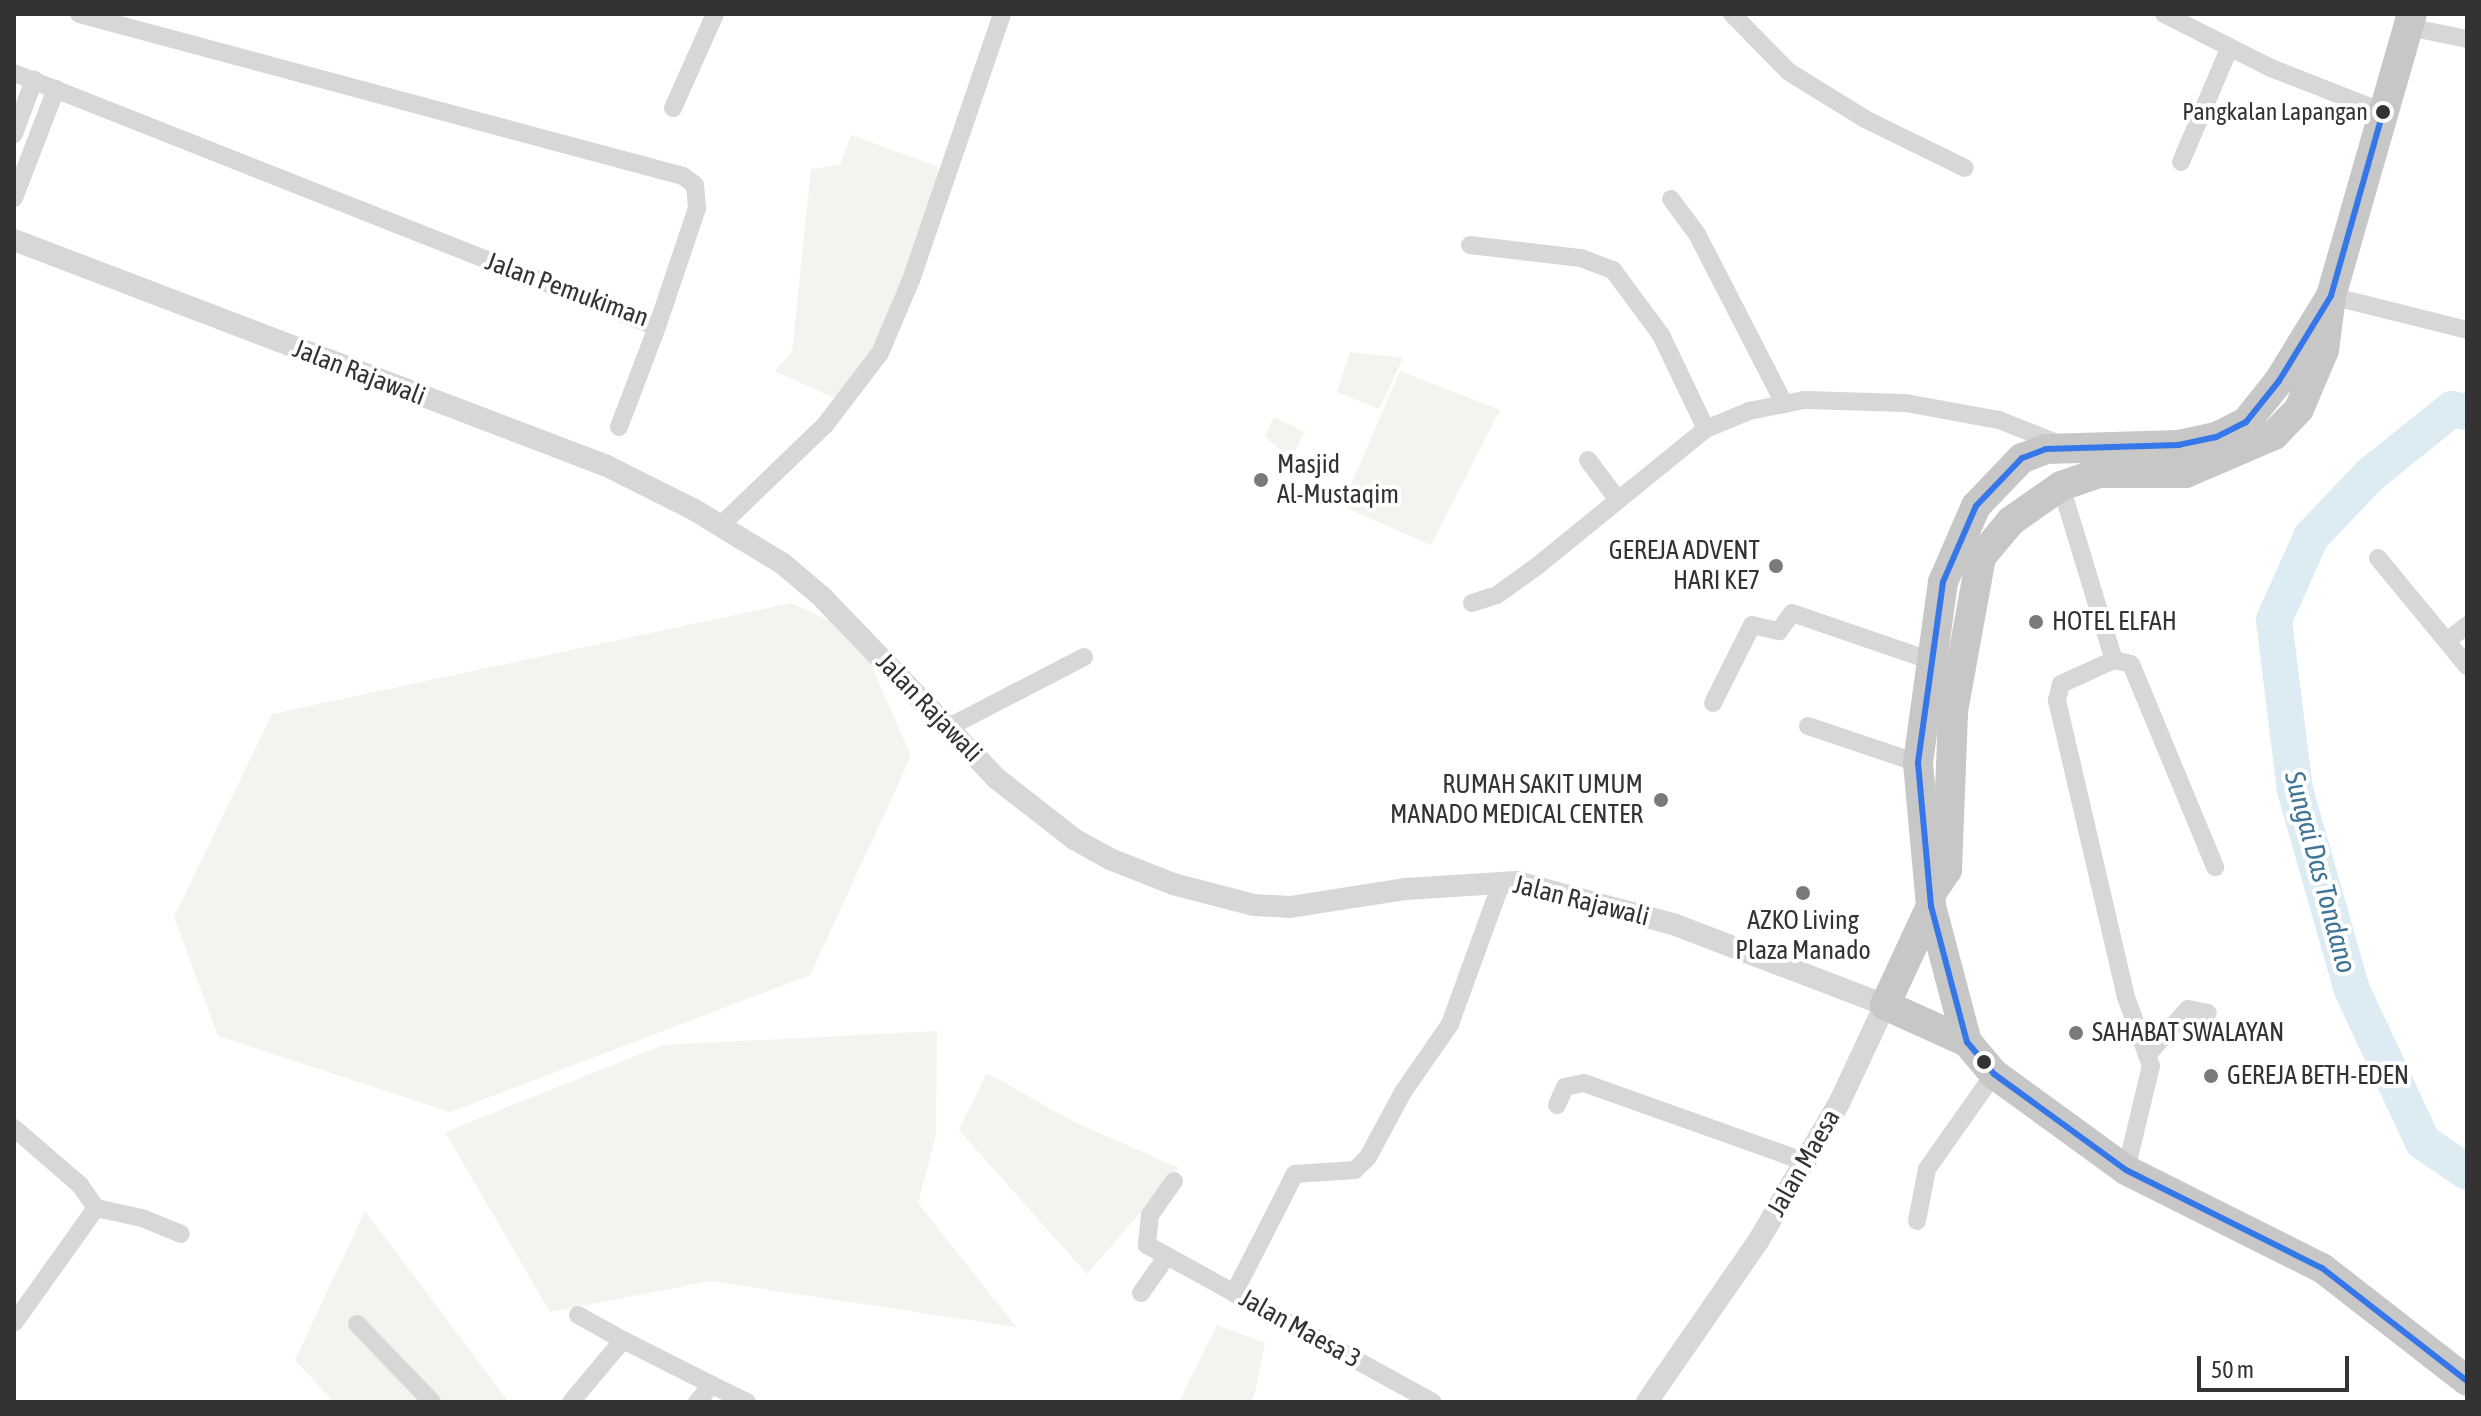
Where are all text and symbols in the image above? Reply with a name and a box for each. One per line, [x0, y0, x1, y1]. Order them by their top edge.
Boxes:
place label: Pangkalan Lapangan [2182, 98, 2368, 126]
marker: Pangkalan Lapangan [2375, 104, 2391, 120]
street label: Jalan Pemukiman [481, 246, 653, 334]
street label: Jalan Rajawali [289, 334, 429, 412]
place label: Masjid Al-Mustaqim [1277, 449, 1399, 510]
marker: Masjid Al-Mustaqim [1252, 471, 1270, 489]
place label: GEREJA ADVENT HARI KE7 [1609, 535, 1760, 596]
marker: GEREJA ADVENT HARI KE7 [1767, 557, 1785, 575]
place label: HOTEL ELFAH [2052, 606, 2177, 638]
marker: HOTEL ELFAH [2027, 613, 2045, 631]
street label: Jalan Rajawali [870, 647, 988, 769]
water label: Sungai Das Tondano [2278, 767, 2364, 977]
place label: RUMAH SAKIT UMUM MANADO MEDICAL CENTER [1390, 769, 1643, 830]
marker: RUMAH SAKIT UMUM MANADO MEDICAL CENTER [1650, 789, 1672, 811]
street label: Jalan Rajawali [1510, 869, 1652, 933]
marker: AZKO Living Plaza Manado [1794, 884, 1812, 902]
place label: AZKO Living Plaza Manado [1735, 905, 1871, 966]
place label: SAHABAT SWALAYAN [2092, 1017, 2284, 1049]
marker: SAHABAT SWALAYAN [2067, 1024, 2085, 1042]
unlabelled marker [1976, 1054, 1992, 1070]
place label: GEREJA BETH-EDEN [2227, 1060, 2409, 1092]
marker: GEREJA BETH-EDEN [2202, 1067, 2220, 1085]
street label: Jalan Maesa [1761, 1104, 1847, 1222]
street label: Jalan Maesa 3 [1234, 1283, 1366, 1375]
scale bar [2201, 1340, 2353, 1390]
text: 50 m [2211, 1356, 2254, 1383]

